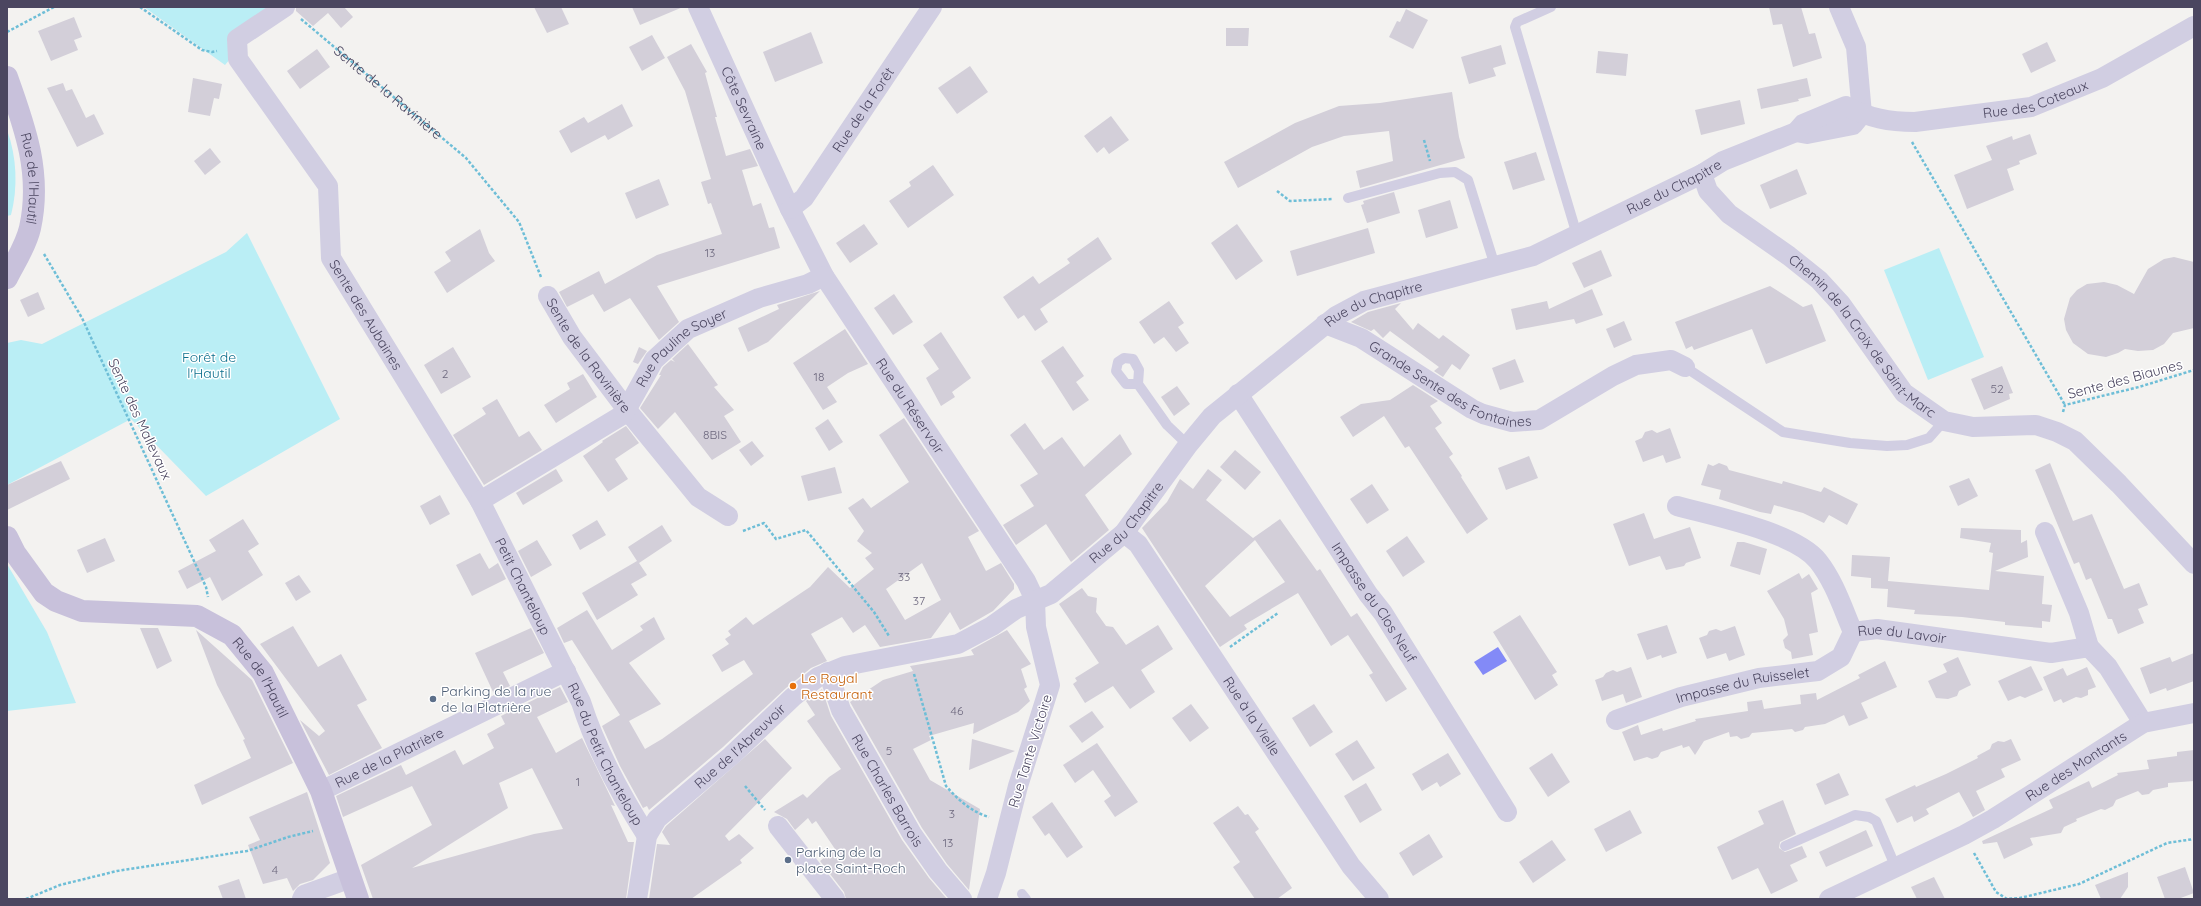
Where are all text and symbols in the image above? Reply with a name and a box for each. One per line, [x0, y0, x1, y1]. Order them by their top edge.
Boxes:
street label: Sente de la Ravinière [330, 42, 446, 143]
street label: Côte Sevraine [717, 63, 771, 153]
street label: Rue de la Forêt [828, 64, 898, 156]
street label: Rue des Coteaux [1982, 76, 2091, 122]
street label: Rue de l'Hautil [17, 131, 43, 226]
street label: Rue du Chapitre [1623, 155, 1725, 218]
house number: 13 [705, 245, 715, 260]
street label: Chemin de la Croix de Saint-Marc [1785, 250, 1940, 422]
street label: Sente des Aubaines [325, 256, 407, 373]
street label: Rue du Chapitre [1321, 277, 1424, 331]
street label: Sente de la Ravinière [542, 295, 635, 416]
street label: Rue Pauline Soyer [632, 304, 730, 390]
street label: Grande Sente des Fontaines [1366, 337, 1532, 431]
park label: Forêt de l'Hautil [182, 348, 236, 382]
street label: Rue du Réservoir [872, 355, 949, 458]
street label: Sente des Biaunes [2066, 355, 2184, 403]
street label: Sente des Mallevaux [104, 356, 176, 483]
house number: 2 [442, 366, 449, 381]
house number: 18 [814, 369, 824, 384]
house number: 52 [1990, 381, 2004, 396]
house number: 8BIS [703, 427, 727, 442]
street label: Rue du Chapitre [1085, 478, 1167, 567]
street label: Petit Chanteloup [491, 535, 555, 638]
street label: Impasse du Clos Neuf [1328, 539, 1421, 666]
house number: 33 [898, 569, 910, 584]
house number: 37 [913, 593, 925, 608]
street label: Rue du Lavoir [1857, 620, 1948, 648]
street label: Rue de l'Hautil [228, 633, 293, 721]
street label: Impasse du Ruisselet [1673, 663, 1811, 707]
place label: Le Royal Restaurant [801, 669, 873, 703]
street label: Rue à la Vielle [1219, 673, 1284, 759]
street label: Rue du Petit Chanteloup [564, 680, 647, 829]
marker: Le Royal Restaurant [788, 681, 798, 691]
place label: Parking de la rue de la Platrière [441, 682, 551, 716]
street label: Rue Tante Victoire [1004, 692, 1056, 810]
marker: Parking de la rue de la Platrière [428, 694, 438, 704]
street label: Rue de l'Abreuvoir [690, 699, 790, 792]
house number: 46 [951, 703, 964, 718]
street label: Rue de la Platrière [332, 723, 447, 792]
street label: Rue des Montants [2022, 727, 2130, 805]
street label: Rue Charles Barrois [848, 731, 927, 850]
house number: 5 [886, 743, 892, 758]
house number: 1 [576, 774, 580, 789]
house number: 3 [949, 806, 955, 821]
house number: 13 [943, 835, 953, 850]
place label: Parking de la place Saint-Roch [796, 843, 906, 877]
marker: Parking de la place Saint-Roch [783, 855, 793, 865]
house number: 4 [272, 862, 278, 877]

